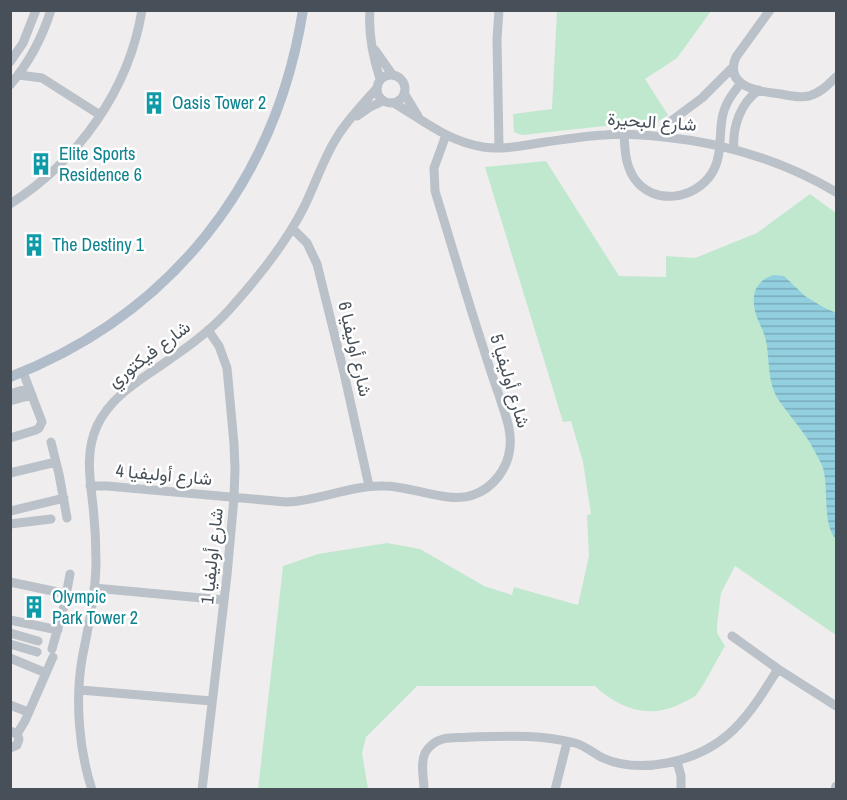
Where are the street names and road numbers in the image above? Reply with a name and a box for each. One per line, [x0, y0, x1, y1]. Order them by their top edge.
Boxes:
street label: شارع البحيرة [607, 106, 697, 137]
street label: شارع أوليفيا 6 [332, 299, 379, 399]
street label: شارع فيكتوري [102, 314, 197, 395]
street label: شارع أوليفيا 5 [484, 331, 537, 431]
street label: شارع أوليفيا 4 [115, 458, 213, 491]
street label: شارع أوليفيا 1 [194, 507, 229, 605]

